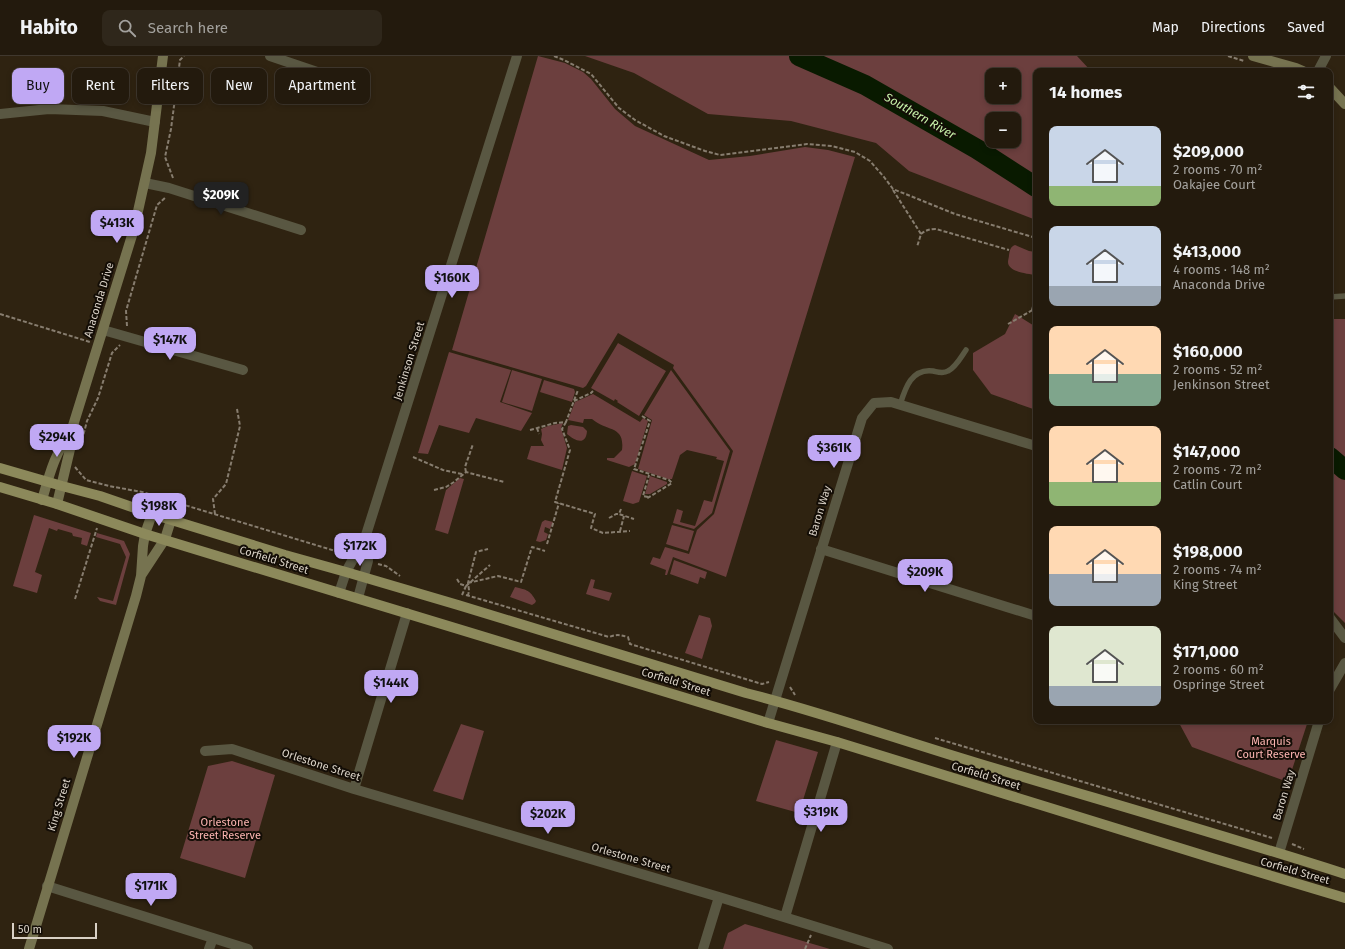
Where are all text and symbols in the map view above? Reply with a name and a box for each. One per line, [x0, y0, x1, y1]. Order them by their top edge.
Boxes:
search box [102, 10, 382, 46]
text: Habito [20, 16, 78, 39]
icon: search [116, 17, 138, 39]
text: Search here [148, 19, 228, 37]
text: Map [1152, 19, 1179, 36]
text: Directions [1201, 19, 1265, 36]
text: Saved [1287, 19, 1325, 36]
chip: Buy [12, 68, 64, 104]
chip: Rent [72, 68, 129, 104]
chip: Filters [137, 68, 203, 104]
chip: New [211, 68, 267, 104]
chip: Apartment [275, 68, 370, 104]
map controls [985, 68, 1021, 148]
button: + [985, 68, 1021, 104]
icon: filters [1295, 81, 1317, 103]
text: 14 homes [1049, 82, 1122, 103]
water label: Southern River [881, 90, 958, 142]
button: − [985, 112, 1021, 148]
text: $209,000 [1173, 141, 1244, 162]
icon: home [1081, 142, 1129, 190]
text: 2 rooms · 70 m² [1173, 162, 1263, 177]
text: Oakajee Court [1173, 177, 1256, 192]
pin: $209K [193, 182, 249, 216]
text: $209K [203, 187, 239, 202]
pin: $413K [89, 210, 145, 244]
text: $413K [100, 215, 134, 230]
text: $413,000 [1173, 241, 1241, 262]
icon: home [1081, 242, 1129, 290]
street label: Anaconda Drive [81, 261, 117, 339]
text: 4 rooms · 148 m² [1173, 262, 1270, 277]
pin: $160K [424, 265, 480, 299]
text: $160K [434, 270, 470, 285]
text: Anaconda Drive [1173, 277, 1265, 292]
street label: Jenkinson Street [391, 320, 427, 402]
pin: $147K [142, 327, 198, 361]
text: $147K [153, 332, 187, 347]
text: $160,000 [1173, 341, 1243, 362]
icon: home [1081, 342, 1129, 390]
text: 2 rooms · 52 m² [1173, 362, 1262, 377]
text: Jenkinson Street [1173, 377, 1270, 392]
pin: $294K [29, 424, 85, 458]
text: $294K [39, 429, 75, 444]
pin: $361K [806, 435, 862, 469]
text: $361K [817, 440, 851, 455]
text: $147,000 [1173, 441, 1240, 462]
icon: home [1081, 442, 1129, 490]
text: 2 rooms · 72 m² [1173, 462, 1262, 477]
text: Catlin Court [1173, 477, 1242, 492]
street label: Baron Way [806, 484, 834, 538]
pin: $198K [131, 493, 187, 527]
text: $198K [141, 498, 177, 513]
pin: $172K [332, 533, 388, 567]
text: $172K [343, 538, 377, 553]
text: $198,000 [1173, 541, 1243, 562]
icon: home [1081, 542, 1129, 590]
street label: Corfield Street [238, 543, 310, 577]
pin: $209K [897, 559, 953, 593]
text: 2 rooms · 74 m² [1173, 562, 1262, 577]
text: $209K [907, 564, 943, 579]
text: King Street [1173, 577, 1237, 592]
text: $171,000 [1173, 641, 1239, 662]
icon: home [1081, 642, 1129, 690]
text: 2 rooms · 60 m² [1173, 662, 1264, 677]
street label: Corfield Street [640, 665, 712, 699]
pin: $144K [363, 670, 419, 704]
text: $144K [373, 675, 409, 690]
text: Ospringe Street [1173, 677, 1264, 692]
pin: $192K [46, 725, 102, 759]
text: $192K [57, 730, 91, 745]
park label: Marquis Court Reserve [1236, 735, 1306, 761]
street label: Orlestone Street [280, 746, 362, 784]
street label: Corfield Street [950, 759, 1022, 793]
street label: Baron Way [1270, 768, 1298, 822]
street label: King Street [45, 777, 73, 833]
pin: $319K [793, 799, 849, 833]
pin: $202K [520, 801, 576, 835]
text: $319K [803, 804, 839, 819]
text: $202K [530, 806, 566, 821]
park label: Orlestone Street Reserve [189, 816, 261, 842]
street label: Orlestone Street [590, 841, 672, 875]
street label: Corfield Street [1259, 855, 1331, 887]
pin: $171K [123, 873, 179, 907]
text: $171K [135, 878, 167, 893]
scale bar [12, 921, 97, 940]
text: 50 m [18, 923, 42, 936]

